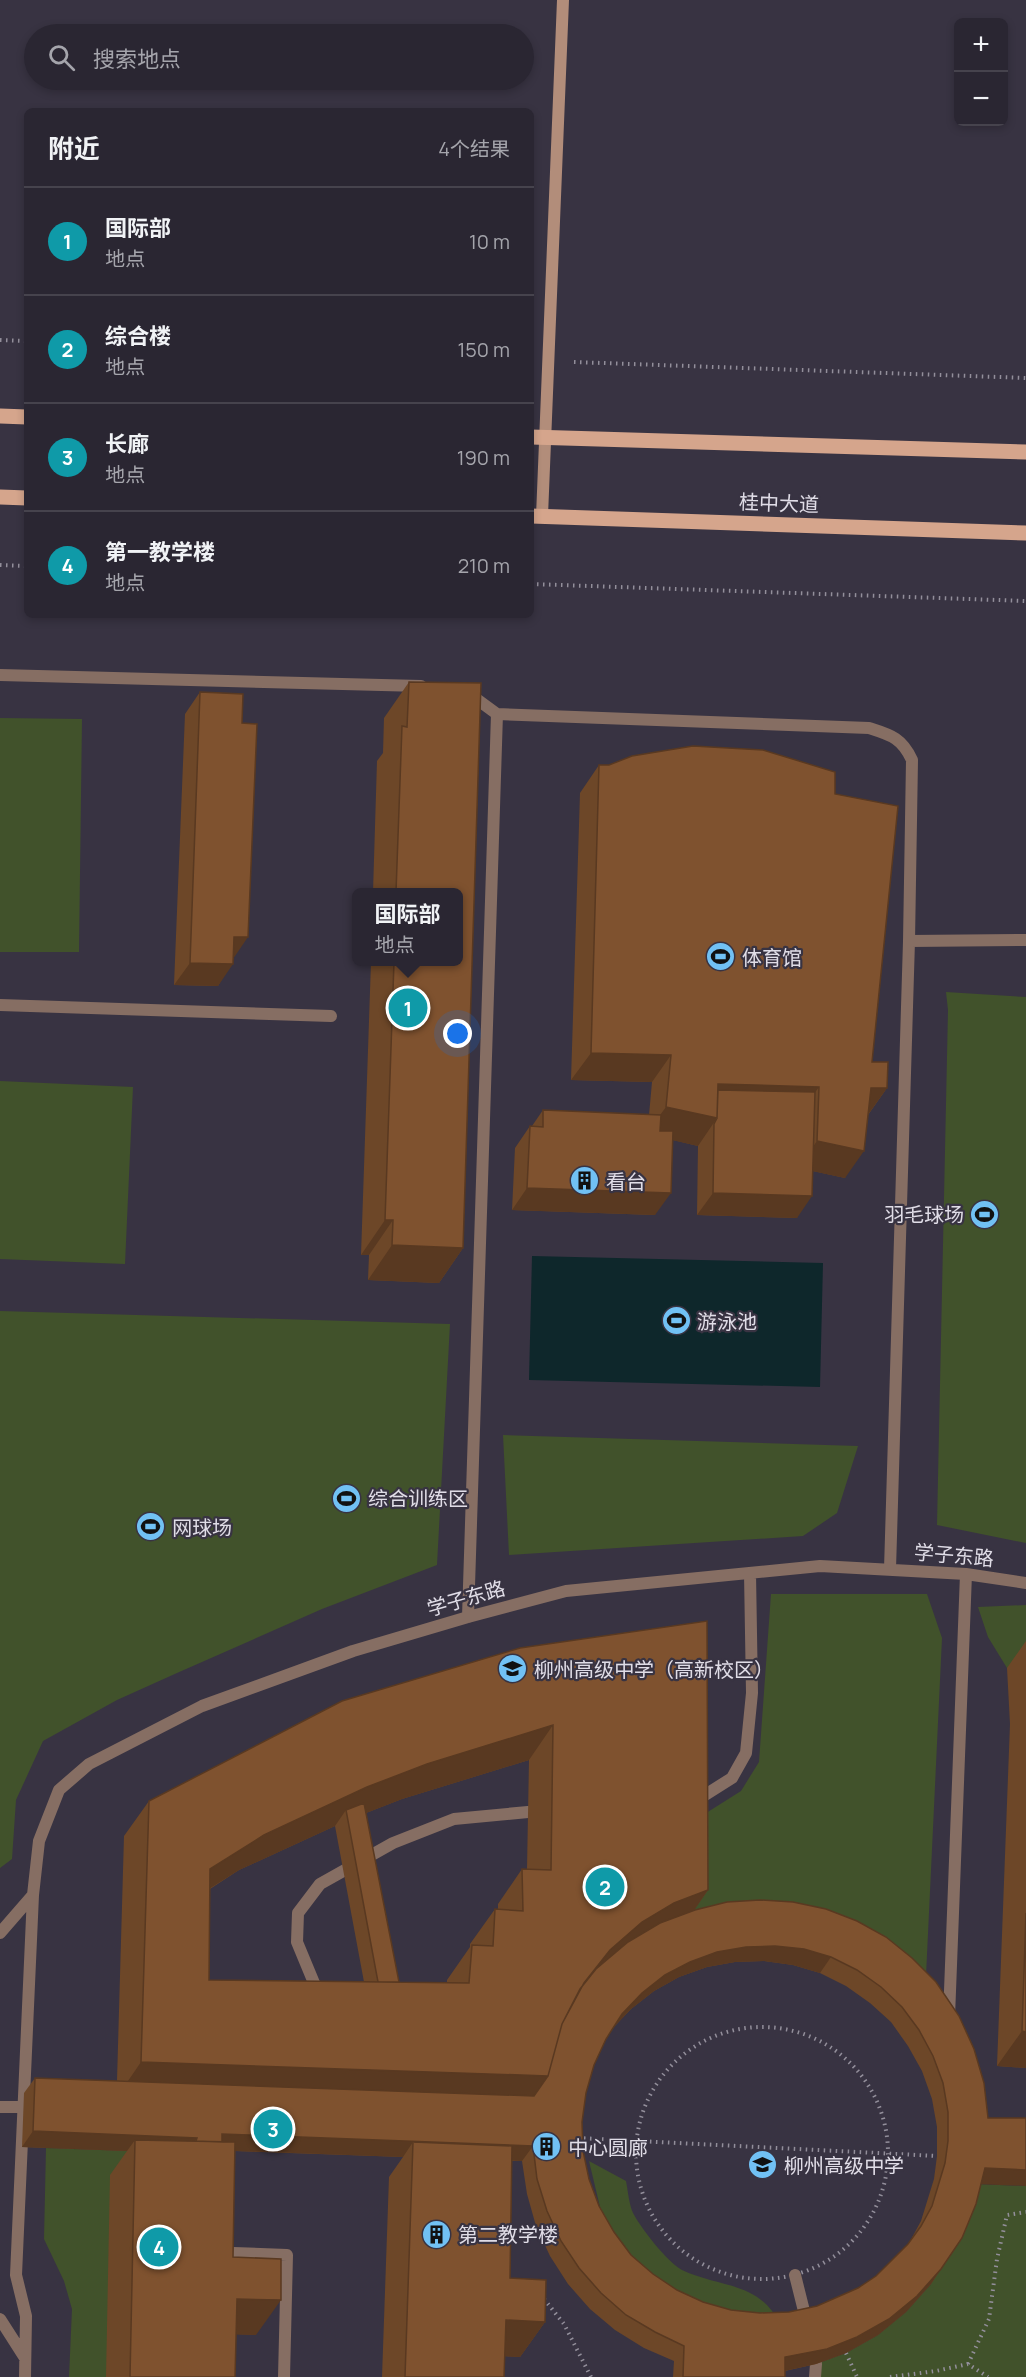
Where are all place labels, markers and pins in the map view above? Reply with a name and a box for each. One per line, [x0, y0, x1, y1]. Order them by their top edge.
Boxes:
sports icon: 体育馆 [705, 941, 737, 973]
place label: 体育馆 [742, 944, 802, 971]
pin: 1 [388, 986, 428, 1030]
building icon: 看台 [569, 1165, 601, 1197]
place label: 看台 [606, 1168, 646, 1195]
sports icon: 羽毛球场 [969, 1198, 1001, 1230]
place label: 羽毛球场 [884, 1201, 964, 1228]
sports icon: 游泳池 [660, 1305, 692, 1337]
place label: 游泳池 [697, 1308, 757, 1335]
sports icon: 综合训练区 [331, 1482, 363, 1514]
place label: 综合训练区 [368, 1485, 468, 1512]
sports icon: 网球场 [135, 1511, 167, 1543]
place label: 网球场 [172, 1514, 232, 1541]
school or university icon: 柳州高级中学（高新校区） [497, 1653, 529, 1685]
place label: 柳州高级中学（高新校区） [534, 1656, 774, 1683]
pin: 2 [586, 1864, 624, 1910]
pin: 3 [254, 2106, 292, 2152]
building icon: 中心圆廊 [531, 2131, 563, 2163]
place label: 中心圆廊 [568, 2134, 648, 2161]
school or university icon: 柳州高级中学 [747, 2149, 779, 2181]
place label: 柳州高级中学 [784, 2152, 904, 2179]
building icon: 第二教学楼 [421, 2218, 453, 2250]
place label: 第二教学楼 [458, 2221, 558, 2248]
pin: 4 [140, 2224, 178, 2270]

